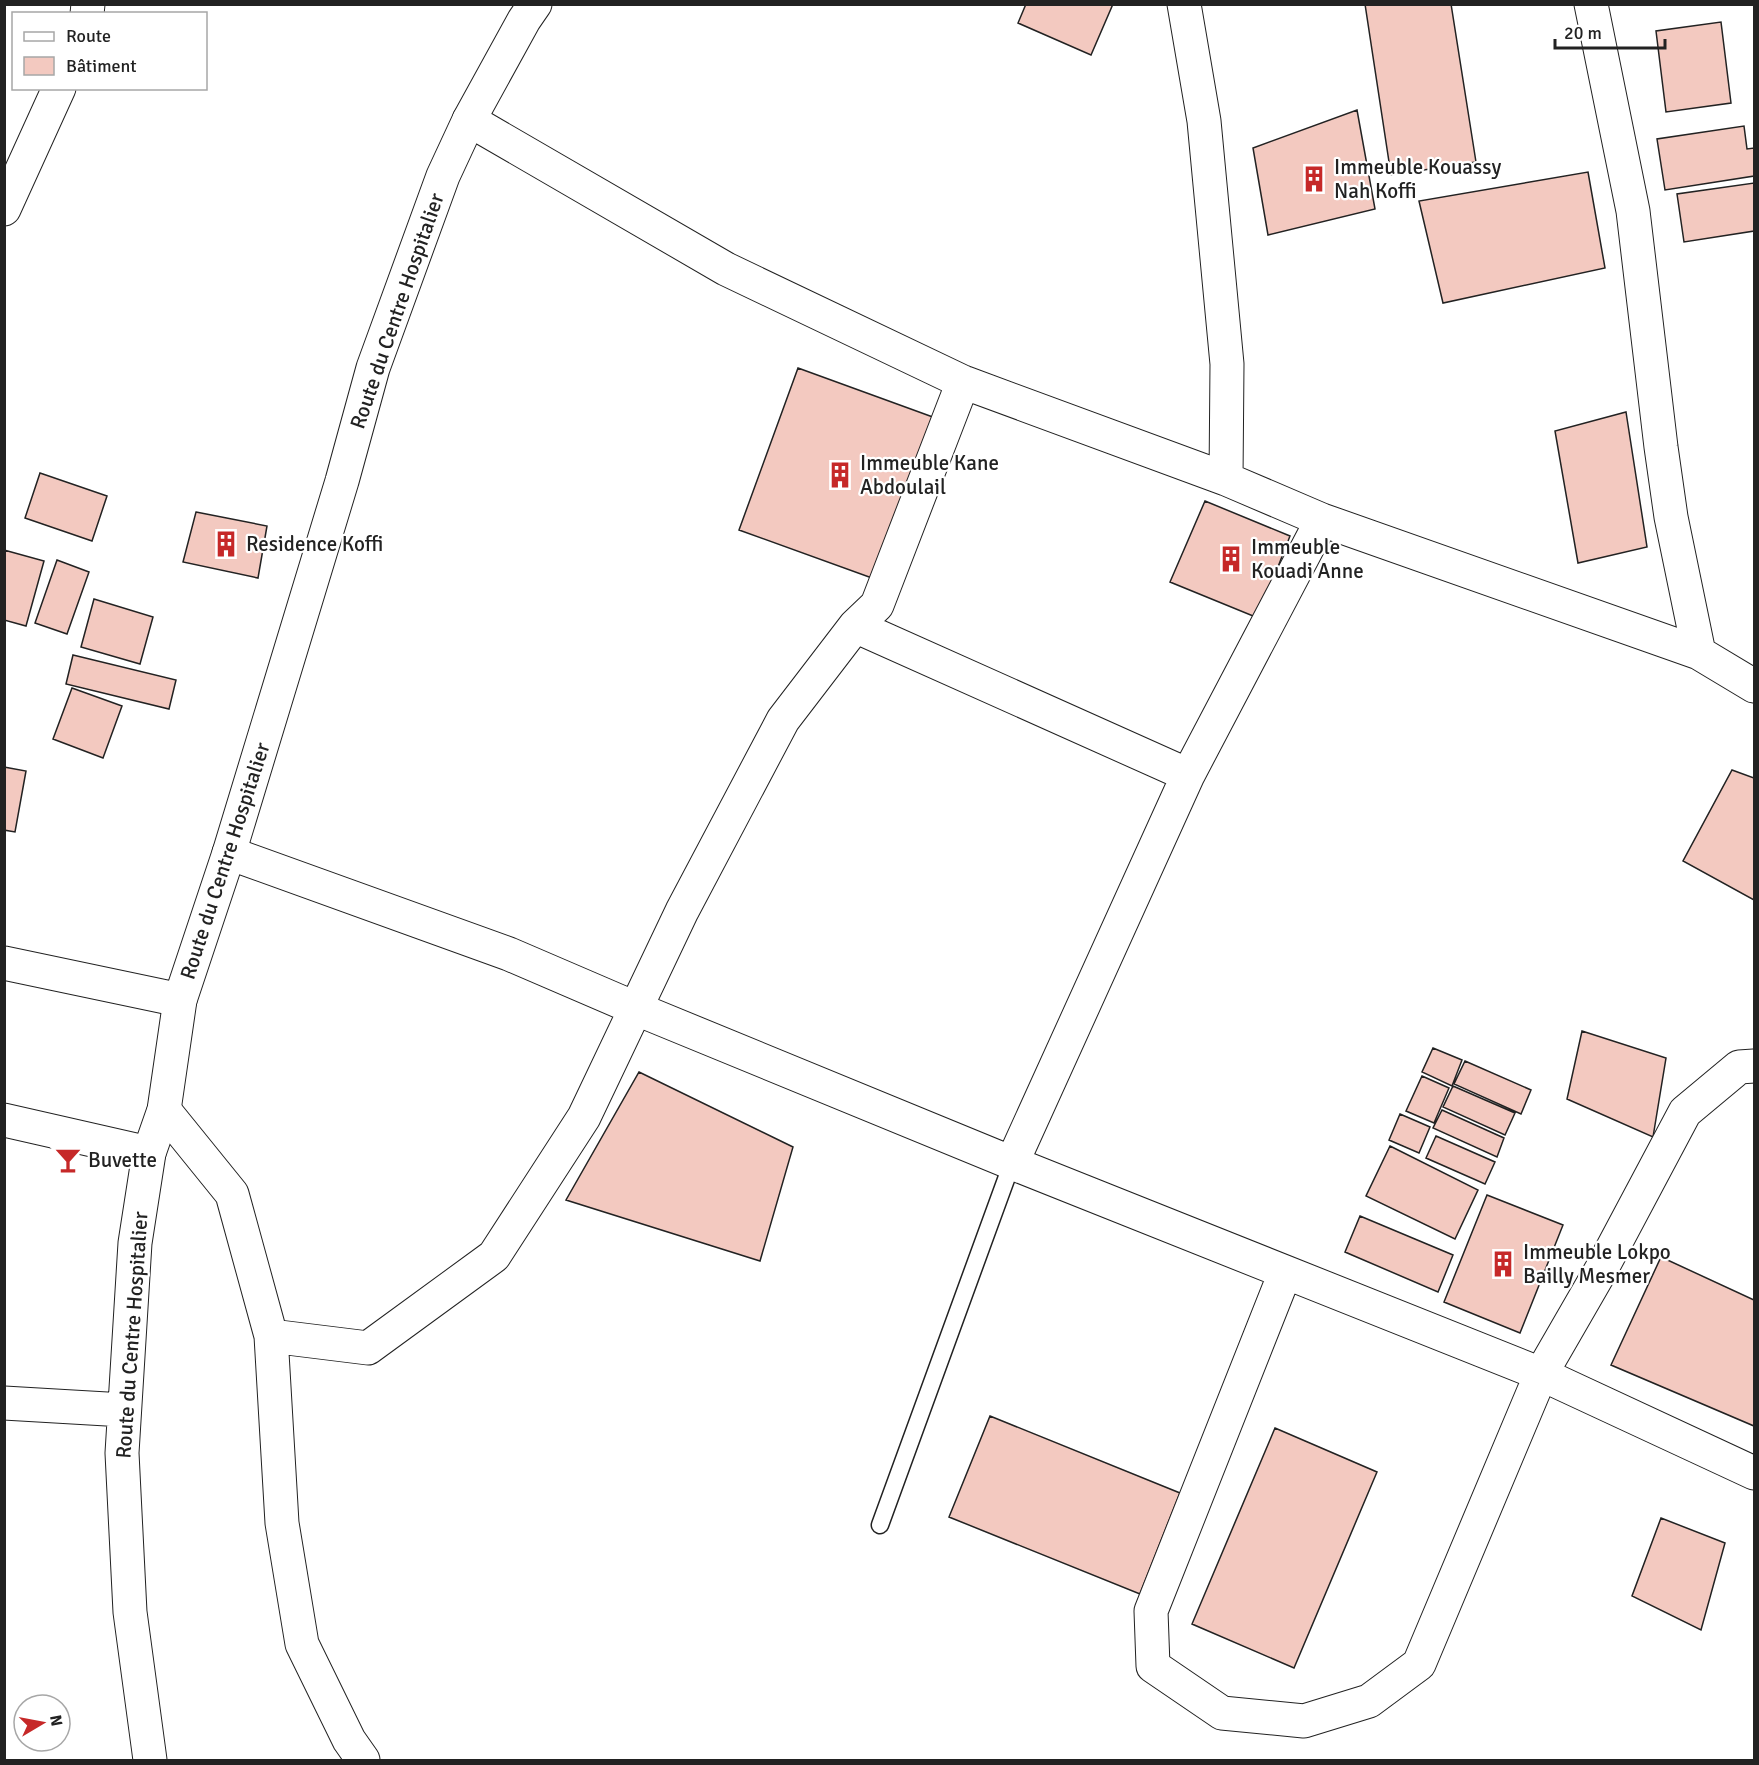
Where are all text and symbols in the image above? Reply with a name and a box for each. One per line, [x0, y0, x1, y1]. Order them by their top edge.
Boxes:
legend [12, 12, 207, 90]
scale bar [1555, 12, 1664, 50]
text: 20 m [1564, 22, 1602, 44]
text: Route [66, 25, 111, 47]
text: Bâtiment [66, 55, 137, 77]
place label: Immeuble Kouassy Nah Koffi [1334, 154, 1501, 204]
building icon: Immeuble Kouassy Nah Koffi [1299, 164, 1329, 194]
street label: Route du Centre Hospitalier [344, 189, 450, 432]
place label: Immeuble Kane Abdoulail [860, 450, 999, 500]
building icon: Immeuble Kane Abdoulail [825, 460, 855, 490]
building icon: Residence Koffi [211, 529, 241, 559]
place label: Residence Koffi [246, 531, 383, 557]
place label: Immeuble Kouadi Anne [1251, 534, 1364, 584]
building icon: Immeuble Kouadi Anne [1216, 544, 1246, 574]
street label: Route du Centre Hospitalier [174, 739, 276, 983]
bar icon: Buvette [53, 1145, 83, 1175]
place label: Buvette [88, 1147, 157, 1173]
street label: Route du Centre Hospitalier [110, 1210, 154, 1459]
place label: Immeuble Lokpo Bailly Mesmer [1523, 1239, 1671, 1289]
building icon: Immeuble Lokpo Bailly Mesmer [1488, 1249, 1518, 1279]
north arrow [12, 1693, 72, 1753]
text: N [45, 1713, 67, 1728]

